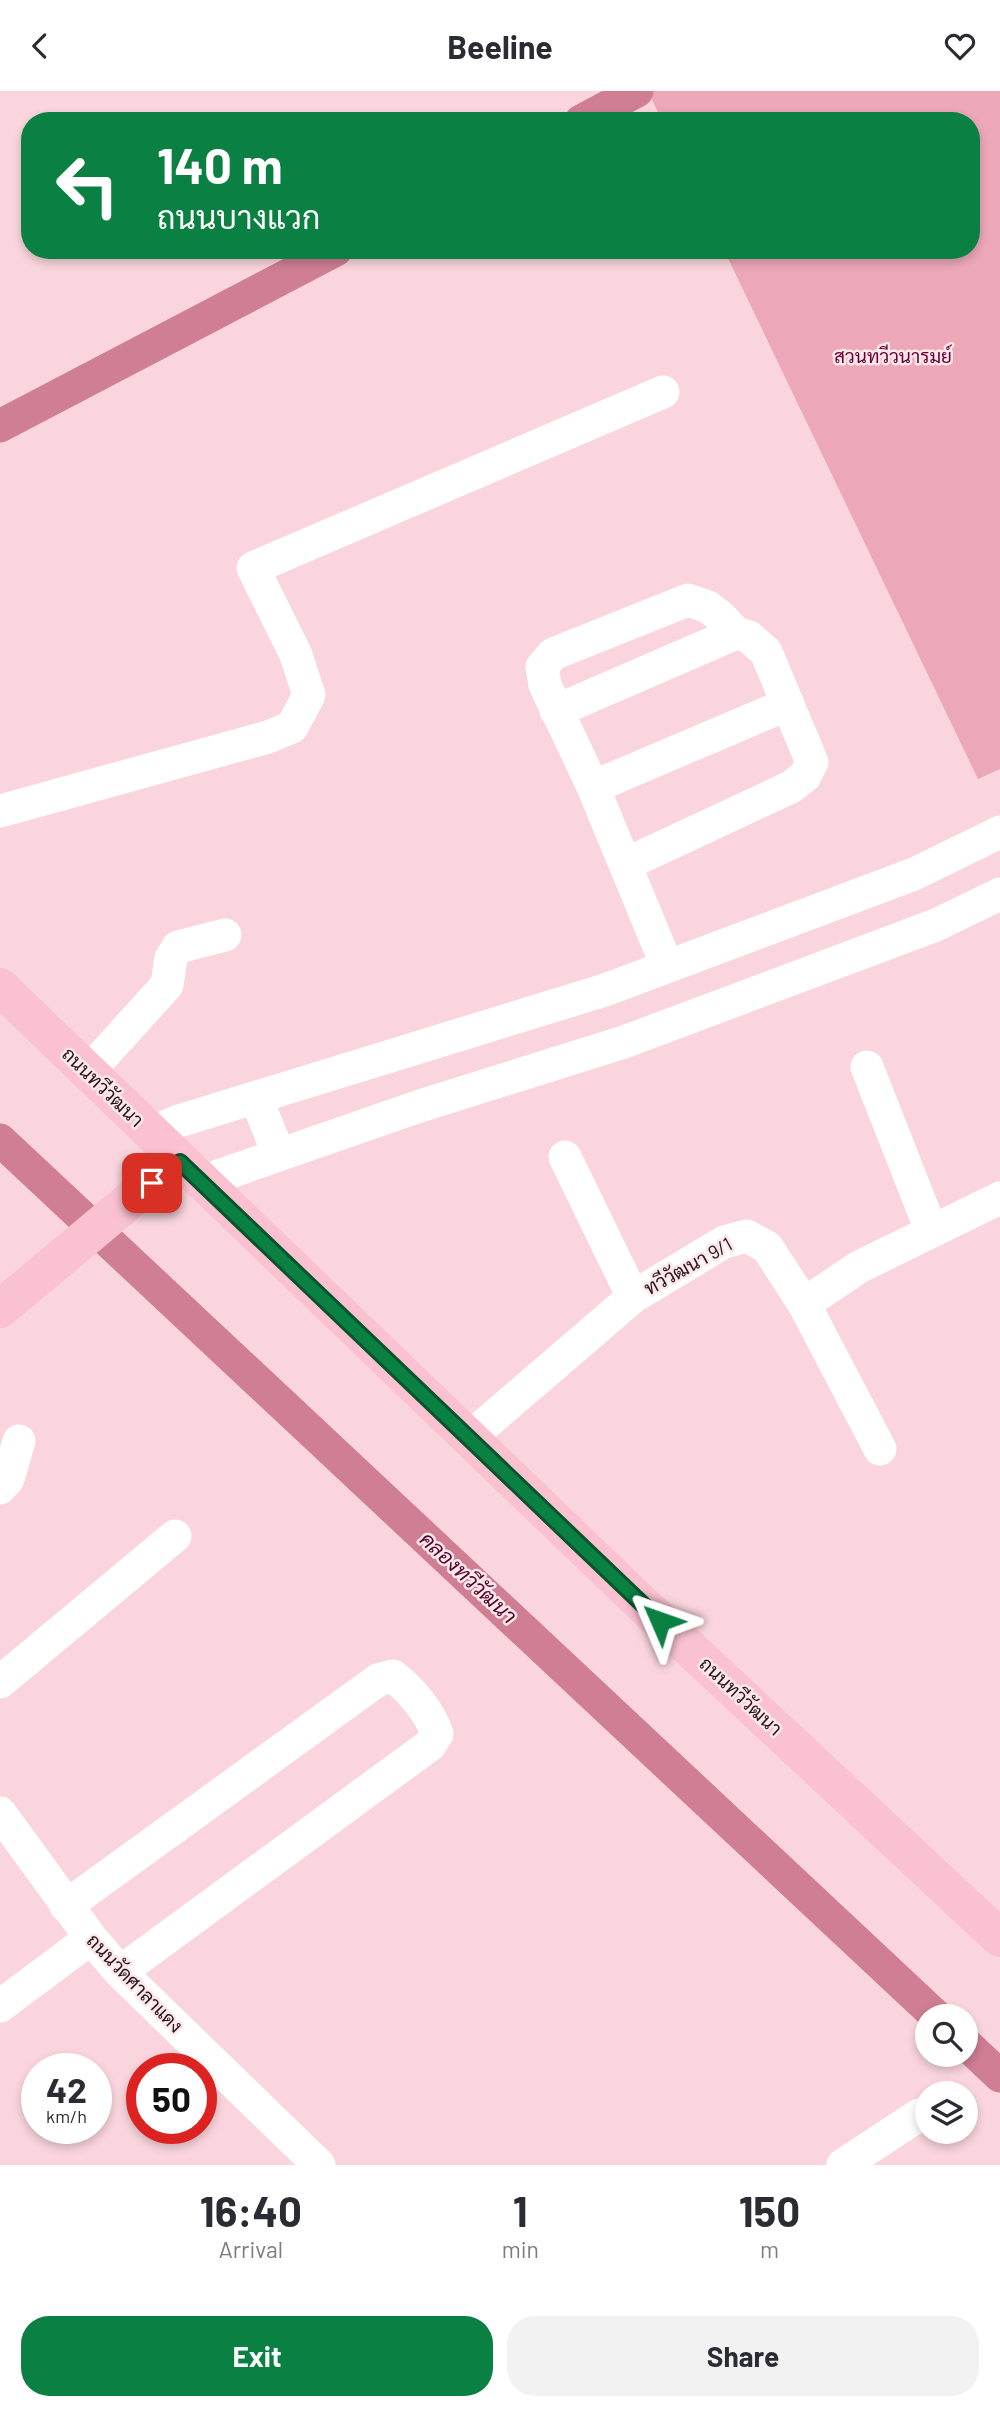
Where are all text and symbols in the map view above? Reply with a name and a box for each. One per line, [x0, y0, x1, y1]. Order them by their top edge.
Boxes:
icon: back [21, 27, 59, 65]
text: Beeline [447, 27, 553, 65]
icon: heart [941, 27, 979, 65]
text: 140 m [157, 135, 283, 194]
icon: left [42, 140, 133, 231]
text: ถนนบางแวก [157, 197, 320, 235]
park label: สวนทวีวนารมย์ [834, 344, 952, 367]
street label: ถนนทวีวัฒนา [58, 1042, 149, 1131]
pin [122, 1153, 182, 1213]
icon: arrive [133, 1164, 171, 1202]
street label: ทวีวัฒนา 9/1 [640, 1232, 736, 1299]
water label: คลองทวีวัฒนา [416, 1526, 523, 1628]
position arrow [623, 1584, 697, 1658]
street label: ถนนทวีวัฒนา [695, 1652, 787, 1740]
street label: ถนนวัดศาลาแดง [83, 1929, 188, 2037]
map controls [915, 2004, 978, 2144]
button: search [915, 2004, 978, 2067]
speed limit sign: 50 [126, 2053, 217, 2144]
text: 42 [46, 2068, 87, 2110]
button: layers [915, 2081, 978, 2144]
text: km/h [46, 2105, 87, 2127]
text: 16:40 [200, 2185, 302, 2235]
text: 1 [513, 2185, 528, 2235]
text: 150 [739, 2185, 800, 2235]
text: Arrival [219, 2235, 283, 2263]
text: min [502, 2235, 539, 2263]
text: m [760, 2235, 779, 2263]
button: Exit [21, 2316, 493, 2396]
button: Share [507, 2316, 979, 2396]

